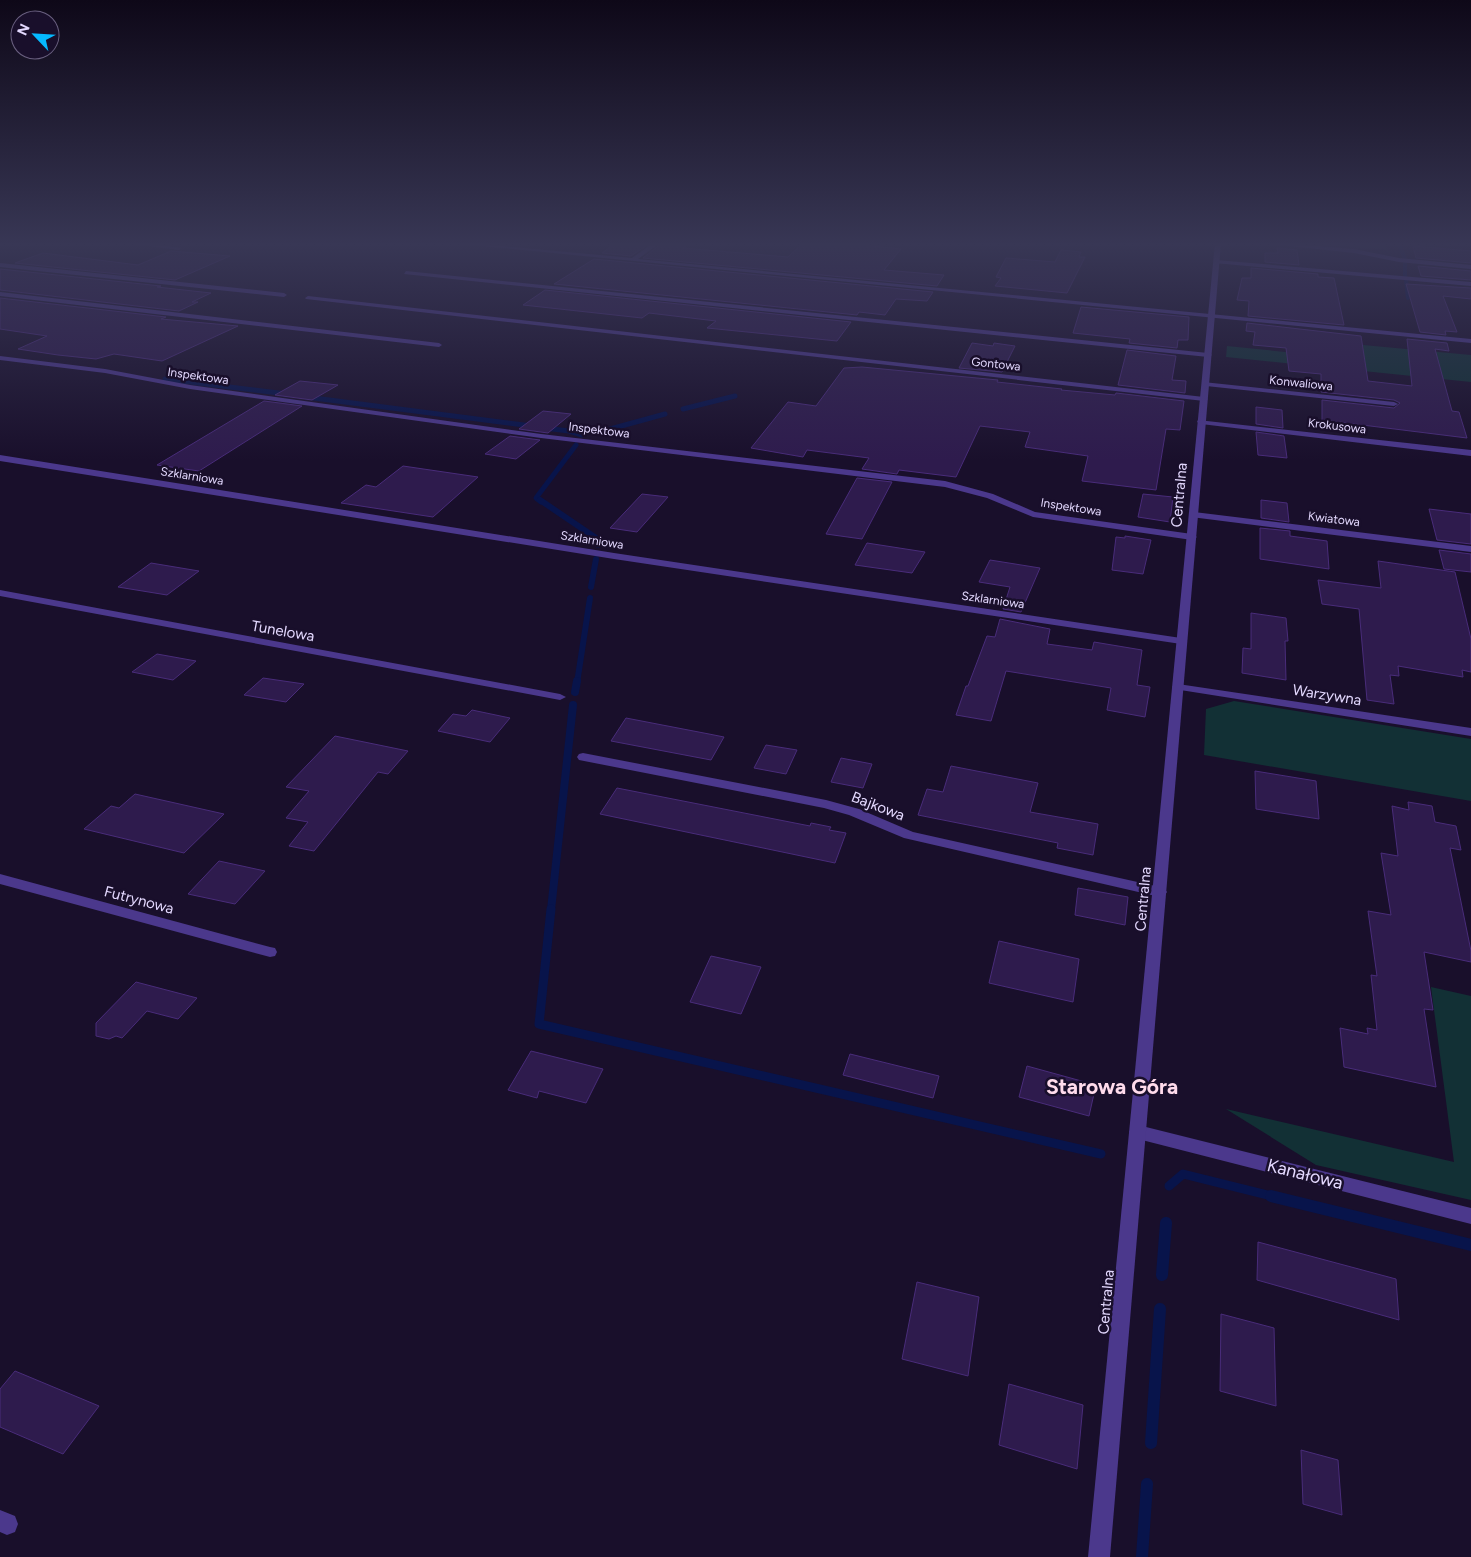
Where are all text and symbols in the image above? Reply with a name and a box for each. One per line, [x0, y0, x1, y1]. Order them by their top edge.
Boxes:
north arrow [10, 10, 60, 60]
text: N [14, 21, 34, 38]
street label: Gontowa [971, 354, 1021, 374]
street label: Inspektowa [166, 365, 230, 387]
street label: Konwaliowa [1269, 373, 1333, 393]
street label: Krokusowa [1307, 415, 1367, 437]
street label: Inspektowa [568, 419, 630, 441]
street label: Centralna [1167, 462, 1191, 528]
street label: Szklarniowa [160, 464, 224, 488]
street label: Inspektowa [1039, 495, 1103, 519]
street label: Kwiatowa [1307, 509, 1361, 529]
street label: Szklarniowa [560, 528, 624, 552]
street label: Szklarniowa [961, 589, 1025, 611]
street label: Tunelowa [250, 617, 316, 645]
street label: Warzywna [1291, 681, 1363, 709]
street label: Bajkowa [849, 788, 907, 824]
street label: Centralna [1131, 866, 1155, 932]
street label: Futrynowa [102, 882, 176, 918]
district label: Starowa Góra [1046, 1074, 1178, 1099]
street label: Kanałowa [1265, 1154, 1345, 1194]
street label: Centralna [1094, 1269, 1118, 1335]

